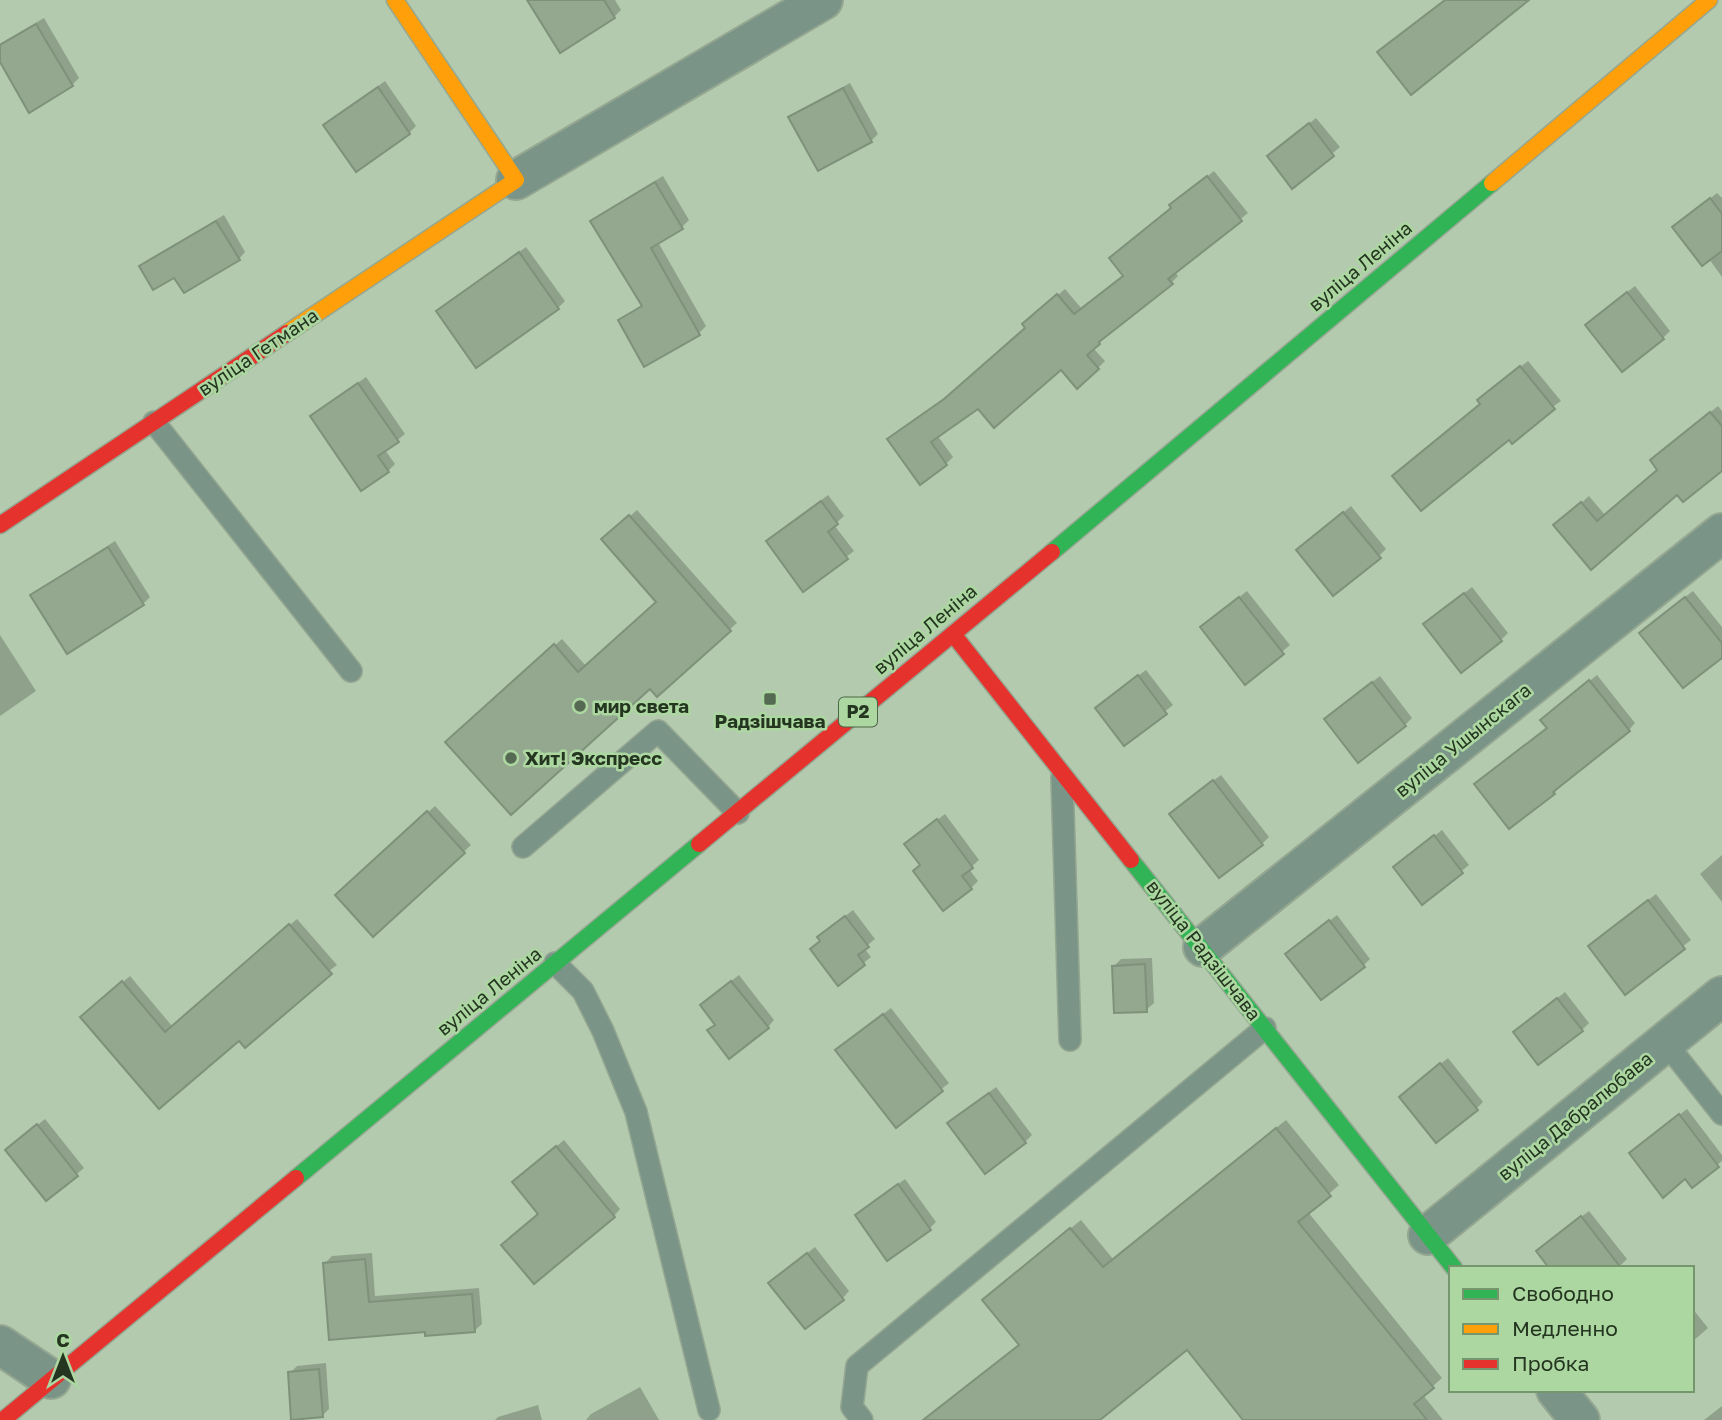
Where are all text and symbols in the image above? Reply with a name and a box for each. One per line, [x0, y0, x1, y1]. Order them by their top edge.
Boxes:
street label: вуліца Леніна [1303, 216, 1416, 316]
street label: вуліца Гетмана [193, 303, 322, 400]
street label: вуліца Леніна [868, 579, 981, 679]
street label: вуліца Ушынскага [1390, 678, 1535, 801]
marker: Радзішчава [762, 691, 778, 707]
place label: мир света [594, 694, 689, 717]
marker: мир света [572, 698, 588, 714]
road number: Р2 [839, 698, 877, 726]
place label: Радзішчава [715, 709, 825, 732]
place label: Хит! Экспресс [525, 746, 662, 769]
marker: Хит! Экспресс [503, 750, 519, 766]
street label: вуліца Радзішчава [1142, 875, 1266, 1025]
street label: вуліца Леніна [432, 941, 546, 1040]
street label: вуліца Дабралюбава [1493, 1046, 1657, 1185]
legend [1449, 1266, 1694, 1392]
text: Свободно [1512, 1280, 1614, 1306]
text: Медленно [1512, 1315, 1618, 1341]
north arrow [28, 1322, 98, 1392]
text: С [56, 1328, 70, 1351]
text: Пробка [1512, 1350, 1590, 1376]

